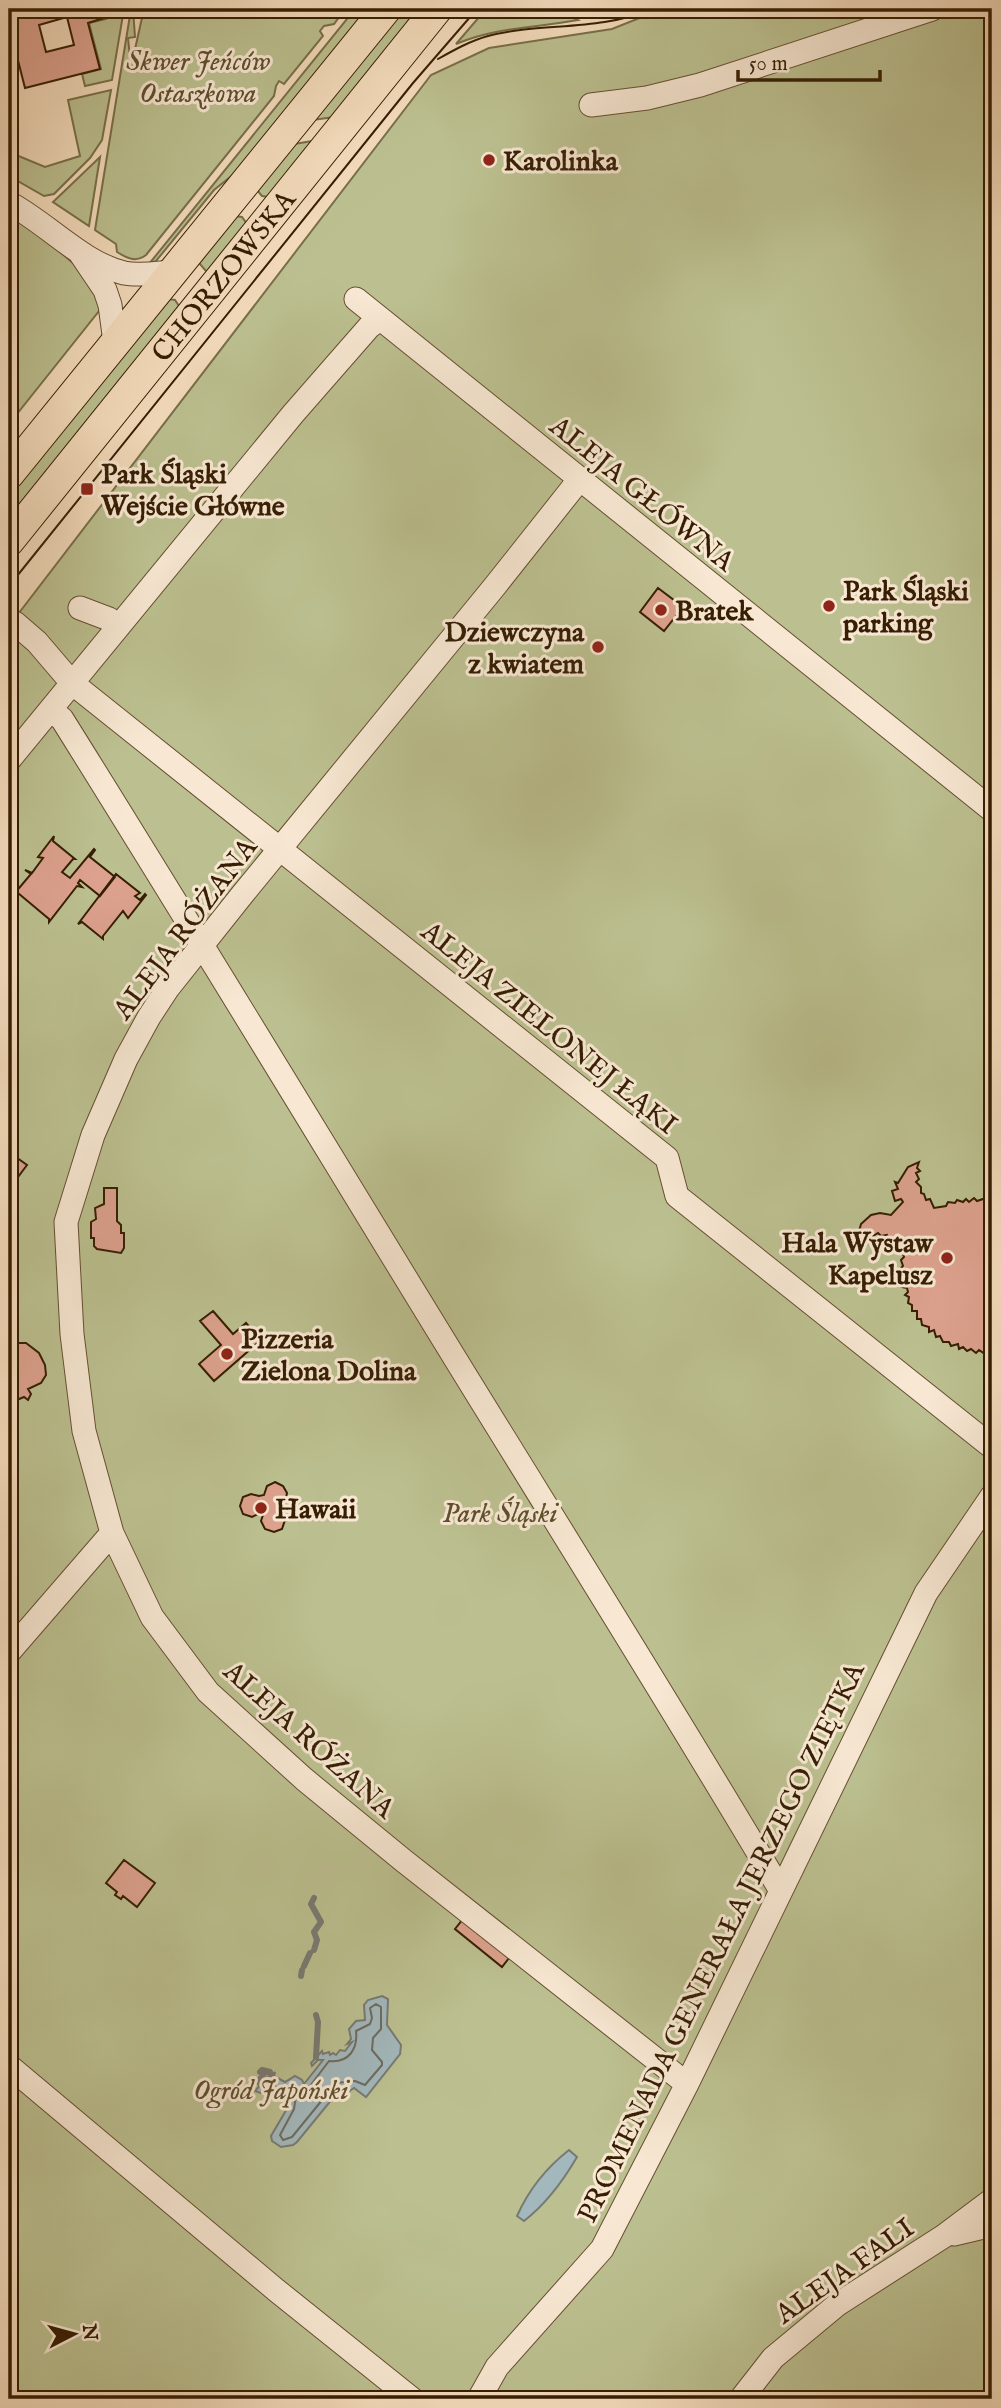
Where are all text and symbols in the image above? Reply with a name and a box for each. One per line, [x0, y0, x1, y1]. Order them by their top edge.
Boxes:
scale bar [738, 38, 880, 82]
park label: Skwer Jeńców Ostaszkowa [126, 45, 270, 112]
text: 50 m [749, 51, 788, 78]
place label: Karolinka [503, 145, 619, 180]
marker: Karolinka [481, 152, 497, 168]
street label: CHORZOWSKA [145, 183, 305, 370]
street label: ALEJA GŁÓWNA [541, 409, 742, 581]
place label: Park Śląski Wejście Główne [100, 457, 285, 525]
marker: Park Śląski Wejście Główne [79, 481, 95, 497]
place label: Park Śląski parking [842, 574, 969, 642]
place label: Bratek [675, 595, 754, 630]
marker: Park Śląski parking [821, 598, 837, 614]
marker: Bratek [653, 602, 669, 618]
place label: Dziewczyna z kwiatem [444, 616, 585, 683]
marker: Dziewczyna z kwiatem [590, 639, 606, 655]
street label: ALEJA RÓŻANA [106, 831, 266, 1028]
street label: ALEJA ZIELONEJ ŁĄKI [413, 914, 684, 1143]
place label: Hala Wystaw Kapelusz [781, 1227, 935, 1294]
marker: Hala Wystaw Kapelusz [939, 1250, 955, 1266]
place label: Pizzeria Zielona Dolina [241, 1323, 417, 1390]
marker: Pizzeria Zielona Dolina [219, 1346, 235, 1362]
place label: Hawaii [275, 1493, 357, 1528]
park label: Park Śląski [443, 1496, 559, 1532]
marker: Hawaii [253, 1500, 269, 1516]
street label: ALEJA RÓŻANA [215, 1654, 402, 1828]
street label: PROMENADA GENERAŁA JERZEGO ZIĘTKA [571, 1656, 874, 2229]
park label: Ogród Japoński [193, 2074, 351, 2109]
street label: ALEJA FALI [768, 2211, 922, 2333]
north arrow [38, 2300, 108, 2370]
text: N [76, 2322, 102, 2342]

